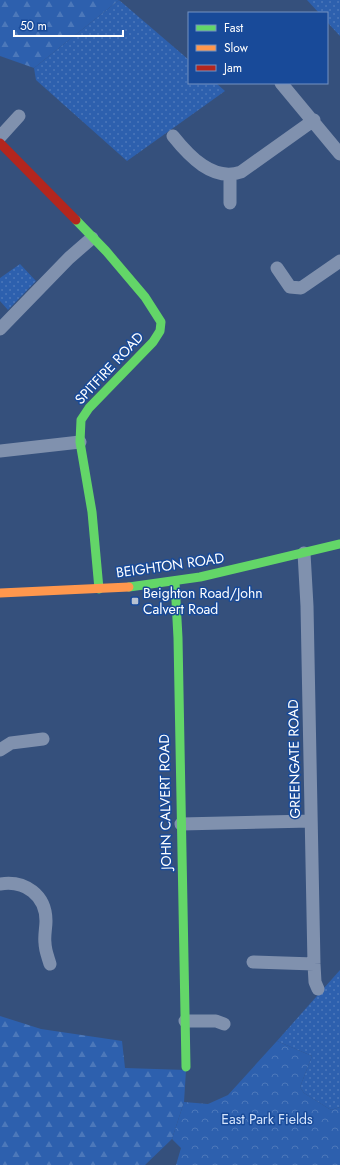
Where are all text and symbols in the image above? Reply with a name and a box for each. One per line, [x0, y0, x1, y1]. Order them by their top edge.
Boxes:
scale bar [14, 12, 123, 38]
legend [188, 12, 328, 84]
text: 50 m [20, 17, 47, 35]
text: Fast [224, 19, 243, 37]
text: Slow [224, 39, 249, 57]
text: Jam [222, 59, 242, 77]
street label: SPITFIRE ROAD [70, 327, 148, 409]
street label: BEIGHTON ROAD [115, 548, 225, 582]
place label: Beighton Road/John Calvert Road [143, 583, 263, 619]
marker: Beighton Road/John Calvert Road [130, 596, 140, 606]
street label: GREENGATE ROAD [283, 699, 305, 819]
street label: JOHN CALVERT ROAD [154, 734, 176, 872]
park label: East Park Fields [221, 1109, 313, 1129]

